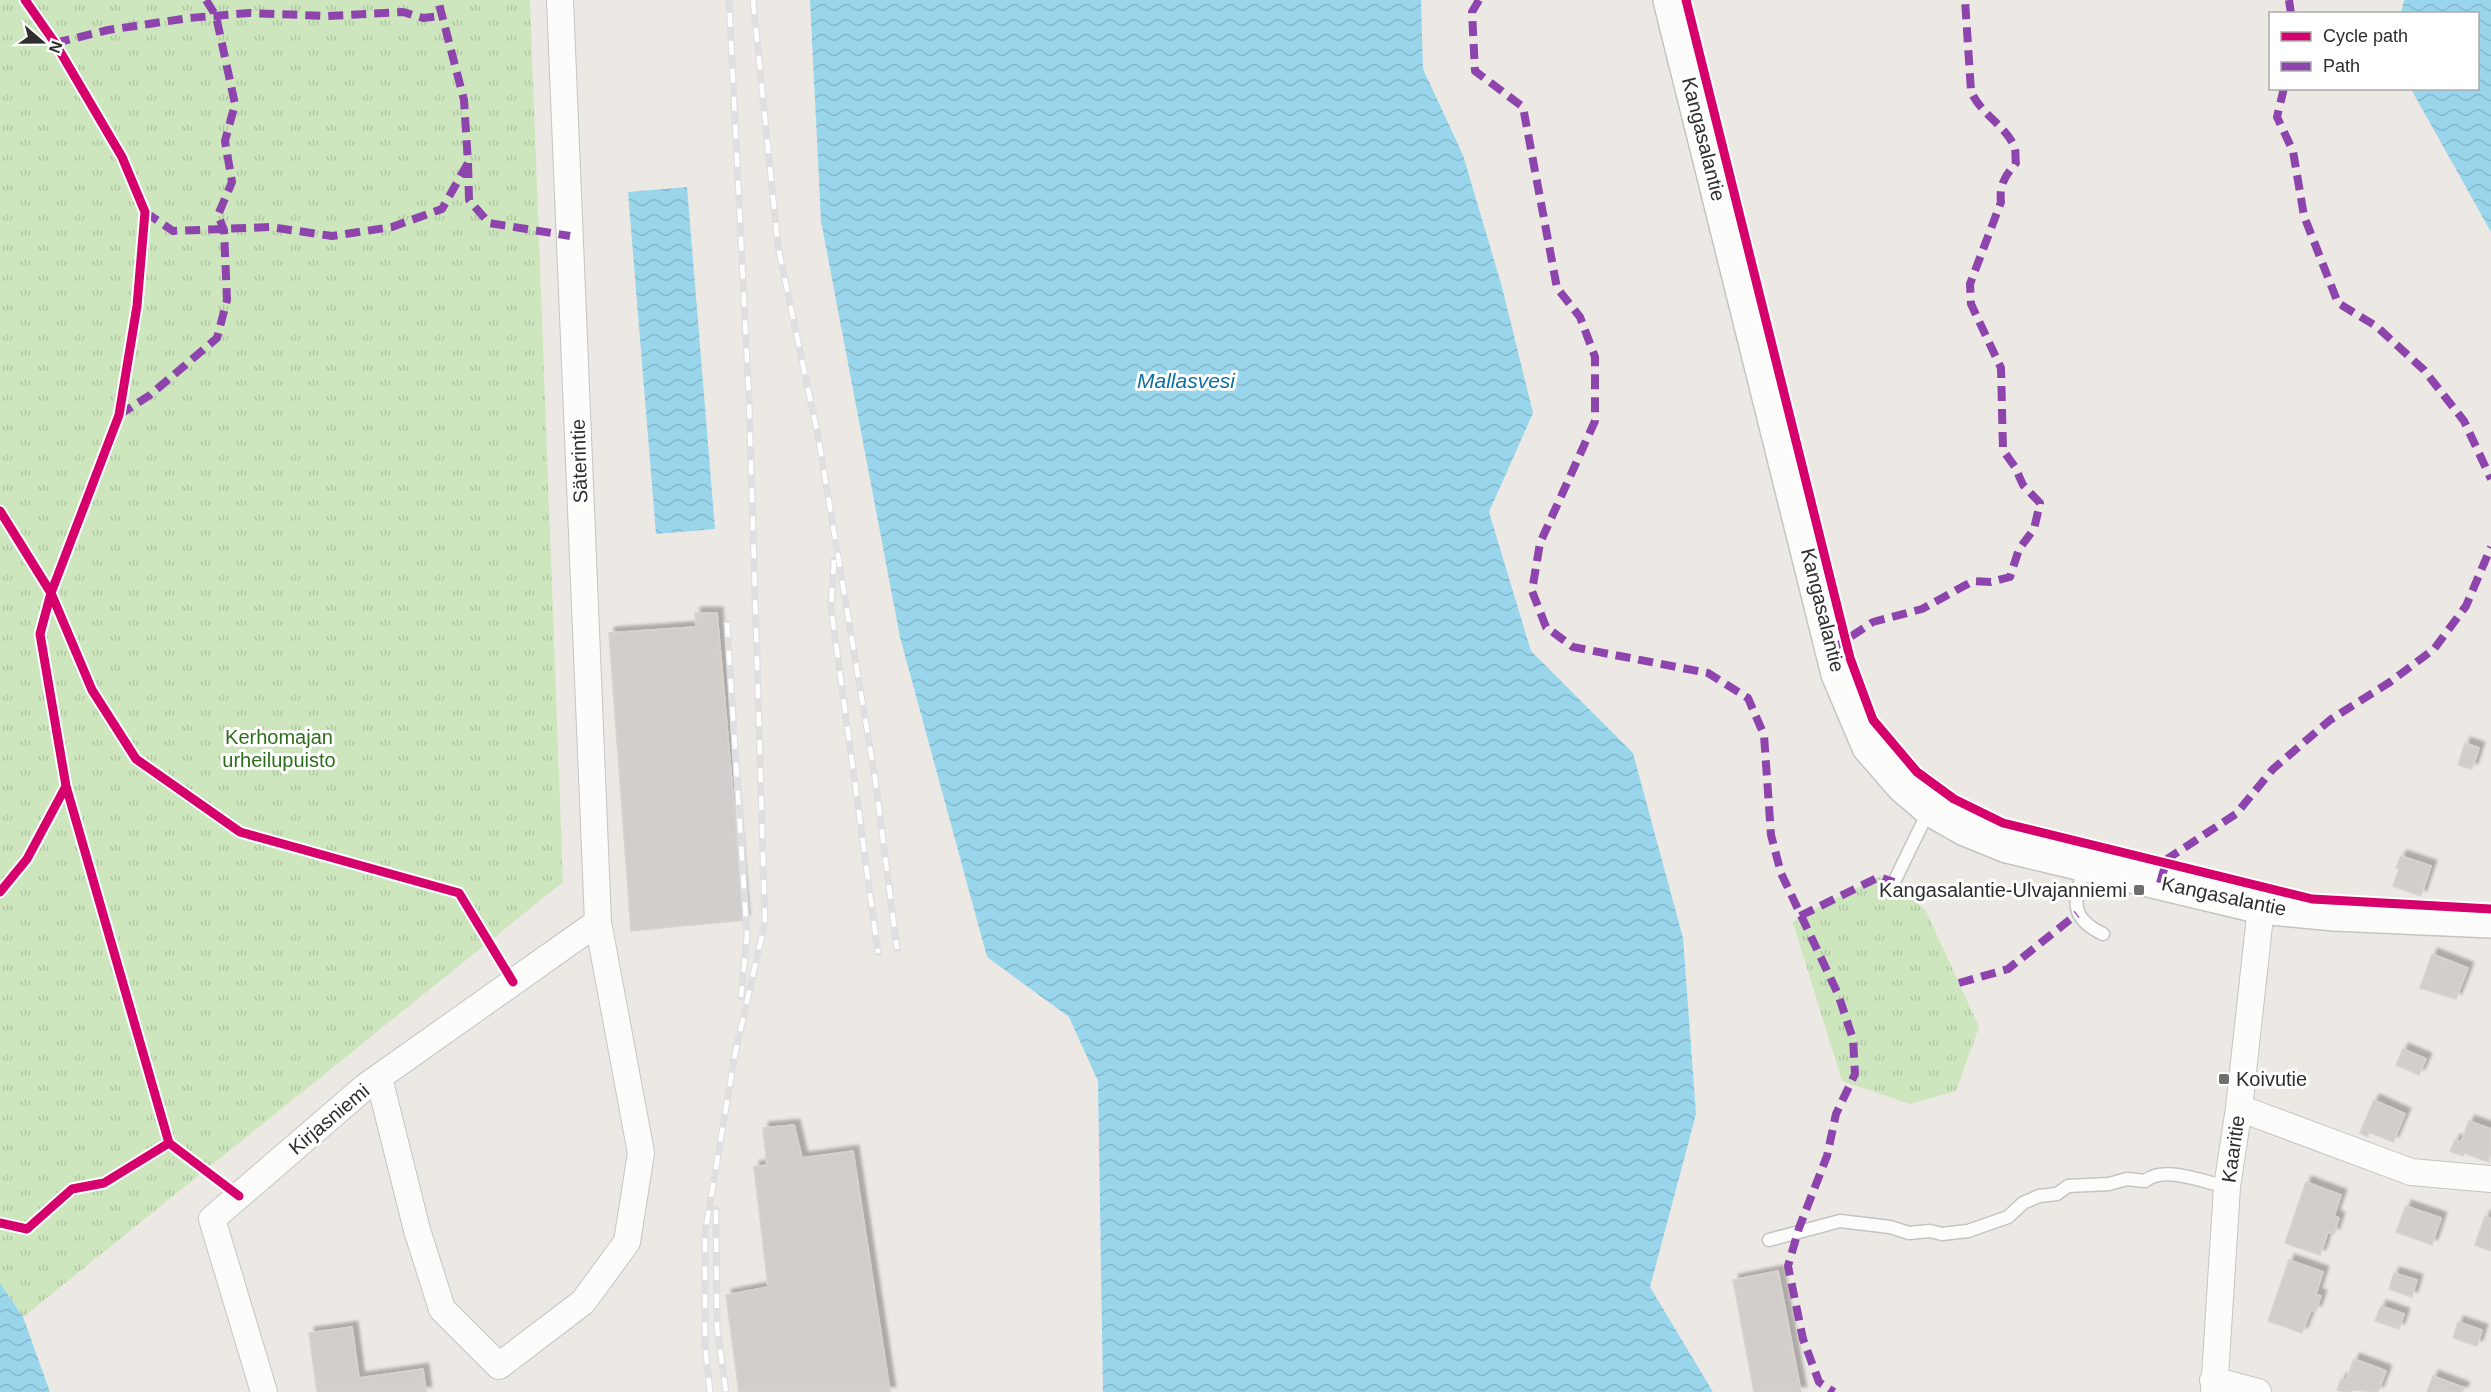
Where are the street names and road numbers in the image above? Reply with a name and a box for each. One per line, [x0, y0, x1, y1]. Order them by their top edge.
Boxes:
street label: Kangasalantie [1678, 75, 1730, 203]
street label: Säterintie [567, 418, 591, 504]
street label: Kangasalantie [1797, 546, 1849, 674]
street label: Kangasalantie [2160, 872, 2288, 920]
street label: Kirjasniemi [284, 1079, 374, 1159]
street label: Kaaritie [2217, 1114, 2249, 1184]

